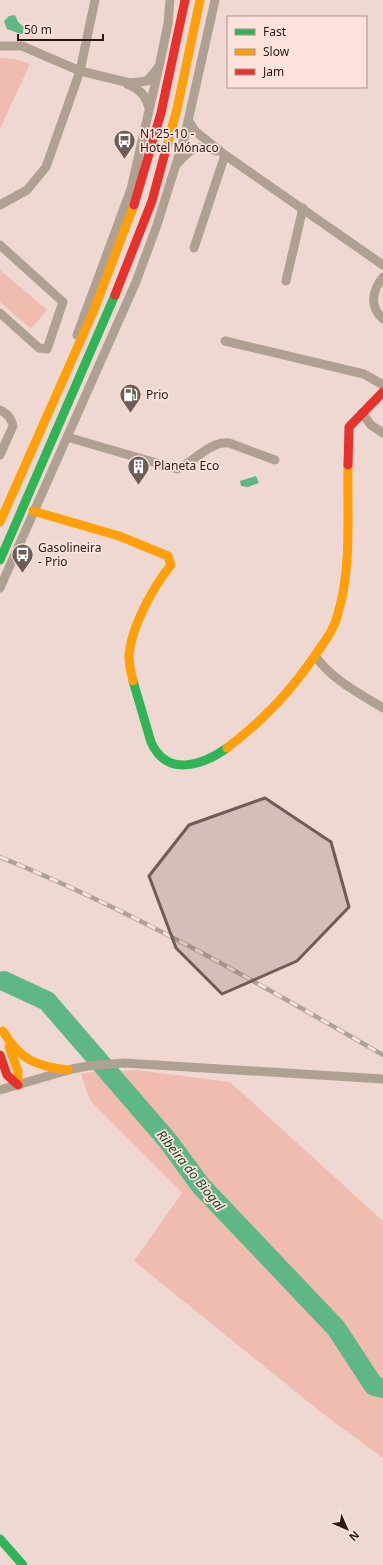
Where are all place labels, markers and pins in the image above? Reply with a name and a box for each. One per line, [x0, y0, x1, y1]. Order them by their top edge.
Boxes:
place label: N125-10 - Hotel Mónaco [140, 125, 219, 156]
bus stop icon: N125-10 - Hotel Mónaco [111, 128, 137, 161]
fuel station icon: Prio [117, 382, 143, 415]
place label: Prio [146, 386, 169, 403]
building icon: Planeta Eco [126, 453, 152, 486]
place label: Planeta Eco [154, 457, 219, 474]
place label: Gasolineira - Prio [38, 539, 101, 570]
bus stop icon: Gasolineira - Prio [9, 542, 35, 575]

